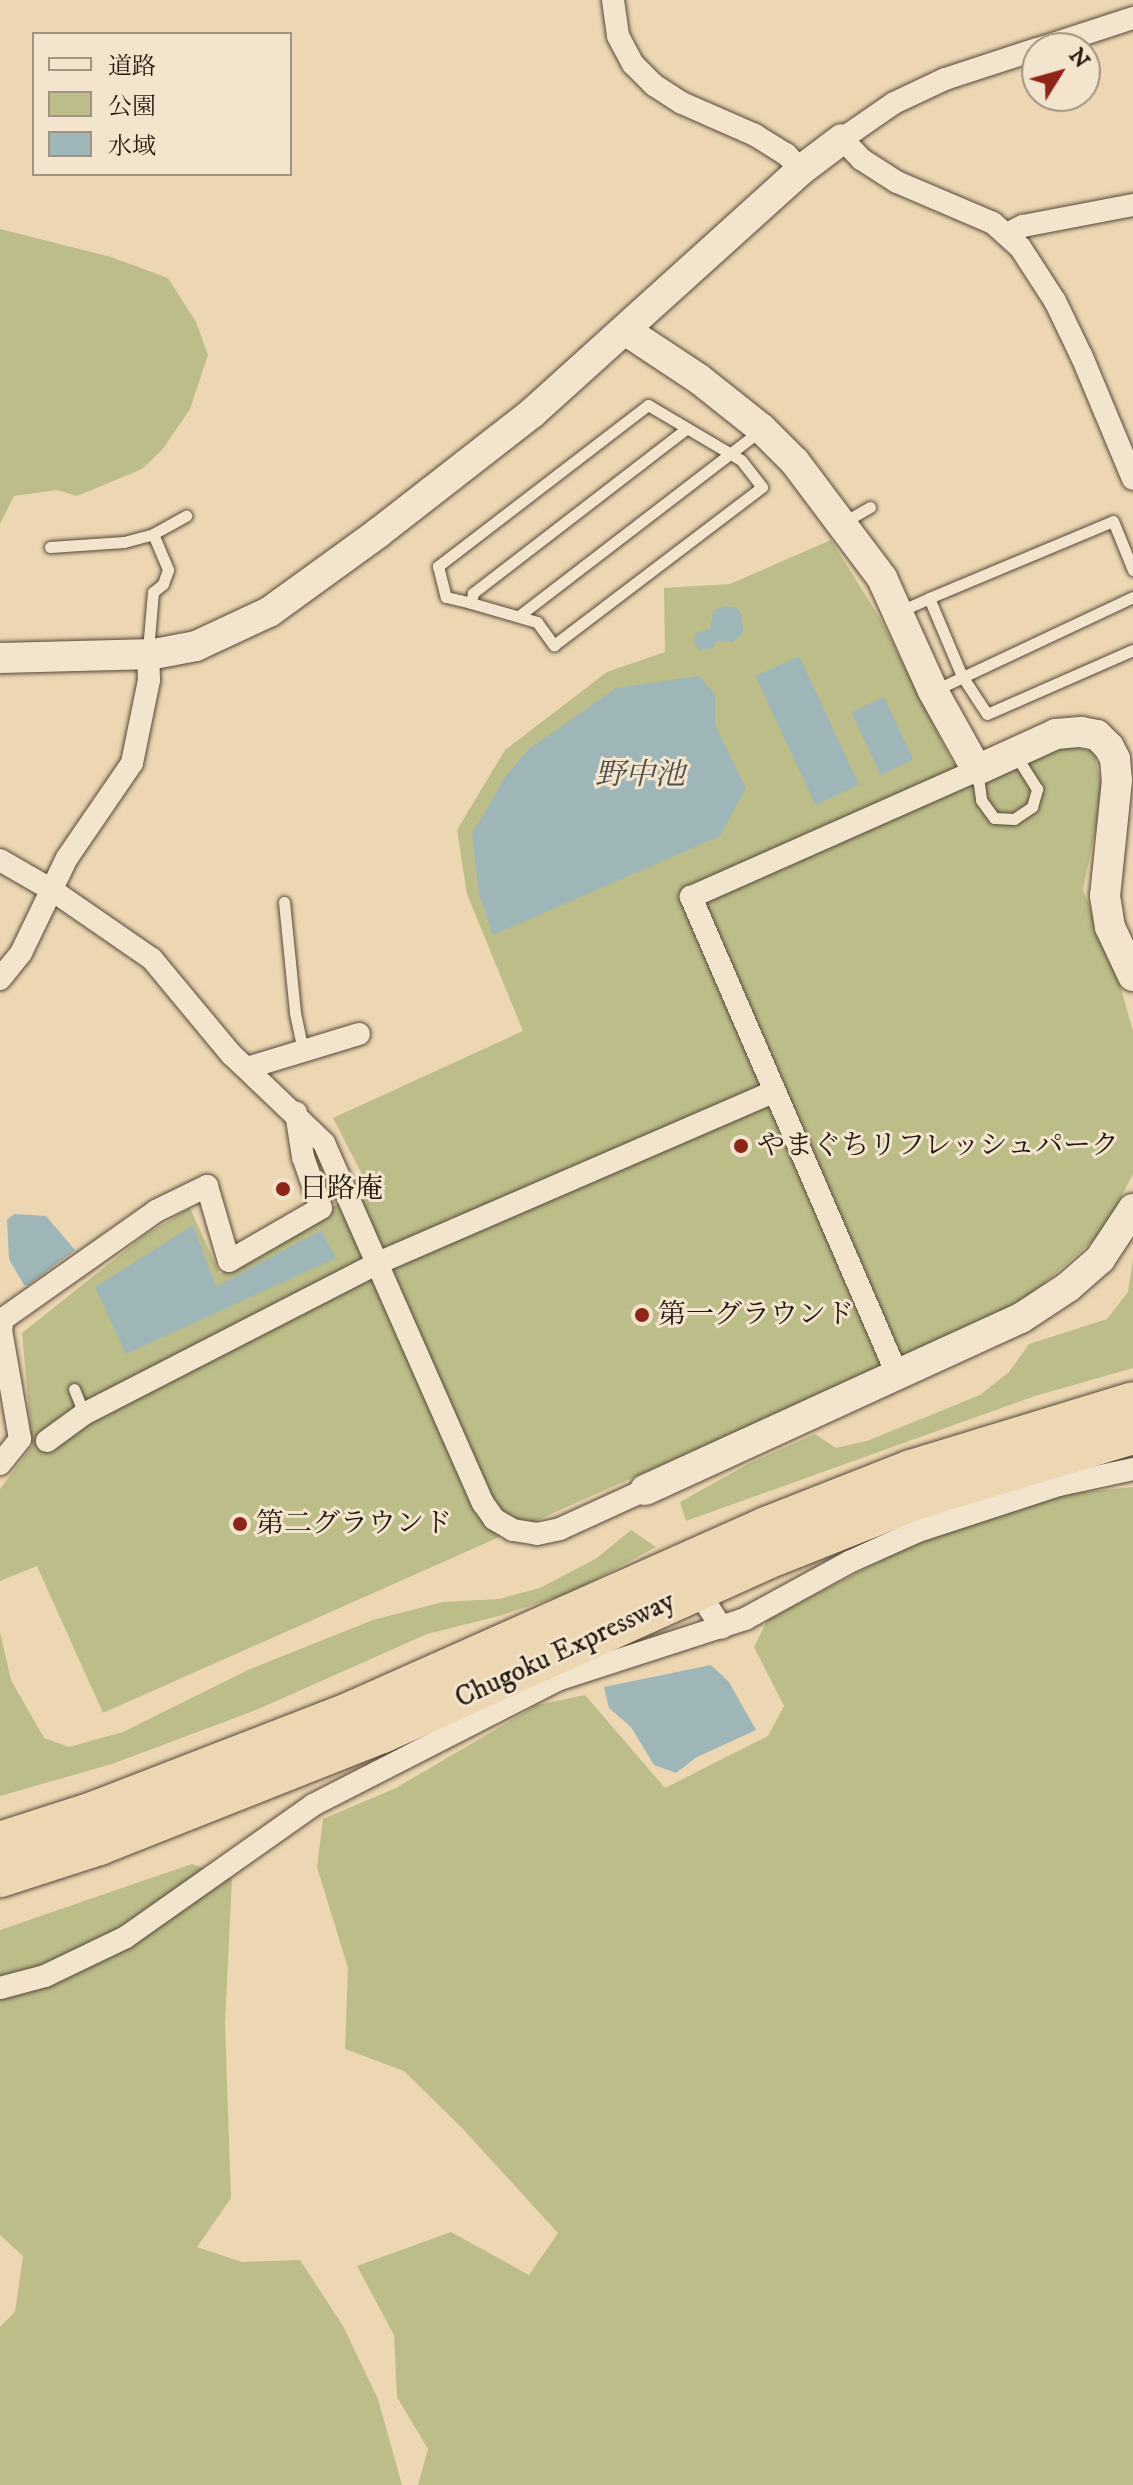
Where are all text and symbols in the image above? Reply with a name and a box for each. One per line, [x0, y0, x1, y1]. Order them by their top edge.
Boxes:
legend [32, 32, 292, 176]
north arrow [1021, 32, 1101, 112]
text: N [1063, 43, 1095, 74]
text: 道路 [108, 52, 156, 82]
text: 公園 [108, 92, 156, 122]
text: 水域 [108, 132, 156, 162]
water label: 野中池 [595, 758, 685, 794]
place label: やまぐちリフレッシュパーク [757, 1129, 1121, 1163]
marker: やまぐちリフレッシュパーク [732, 1137, 750, 1155]
place label: 日路庵 [299, 1172, 383, 1206]
marker: 日路庵 [274, 1180, 292, 1198]
place label: 第一グラウンド [658, 1298, 854, 1332]
marker: 第一グラウンド [633, 1306, 651, 1324]
place label: 第二グラウンド [256, 1507, 452, 1541]
marker: 第二グラウンド [231, 1515, 249, 1533]
street label: Chugoku Expressway [450, 1584, 680, 1716]

